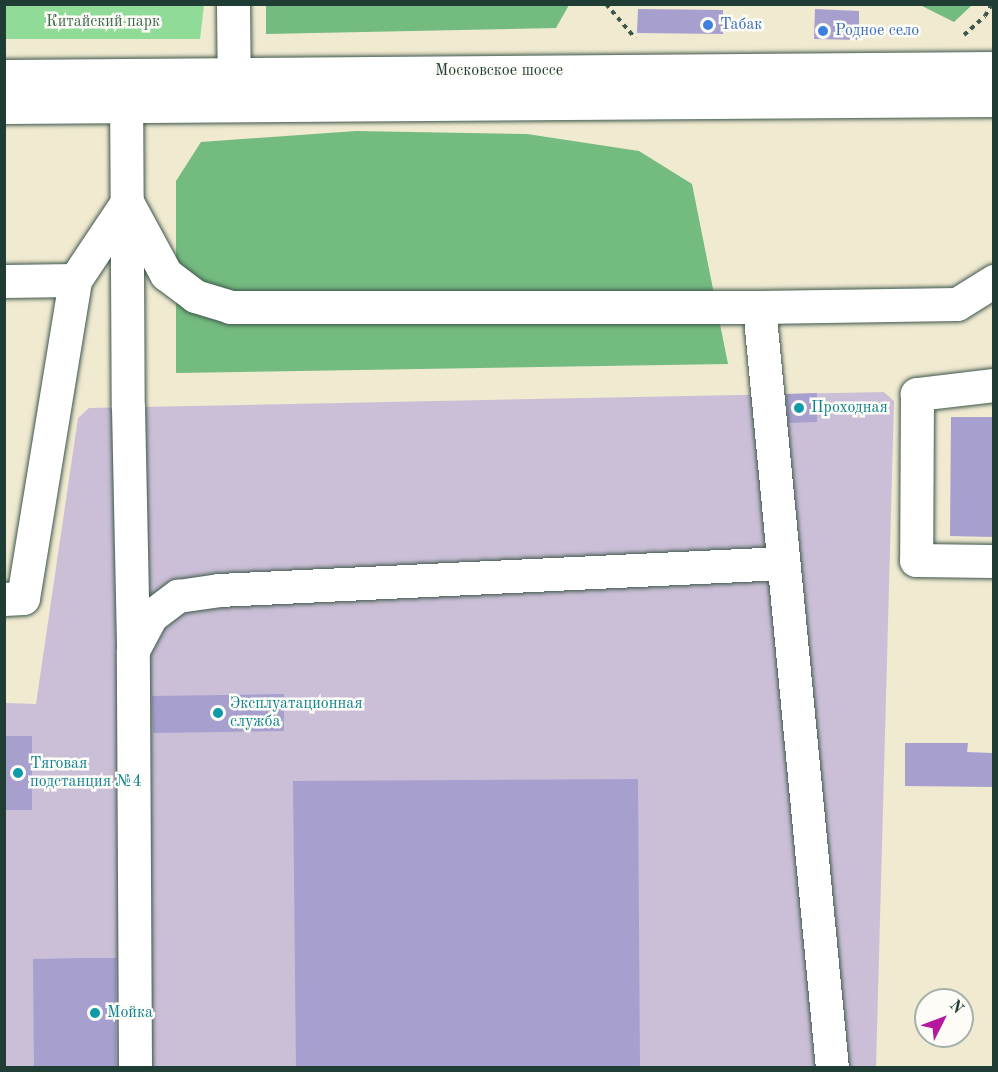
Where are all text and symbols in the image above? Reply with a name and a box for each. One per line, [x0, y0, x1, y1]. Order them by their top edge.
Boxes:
park label: Китайский парк [46, 12, 160, 32]
place label: Табак [720, 15, 762, 35]
marker: Табак [701, 18, 715, 32]
place label: Родное село [835, 21, 919, 41]
marker: Родное село [816, 24, 830, 38]
street label: Московское шоссе [435, 61, 563, 81]
place label: Проходная [811, 398, 888, 418]
marker: Проходная [792, 401, 806, 415]
place label: Эксплуатационная служба [230, 694, 362, 732]
marker: Эксплуатационная служба [211, 706, 225, 720]
place label: Тяговая подстанция №4 [30, 754, 142, 792]
marker: Тяговая подстанция №4 [11, 766, 25, 780]
north arrow [914, 988, 974, 1048]
text: N [946, 997, 966, 1017]
place label: Мойка [107, 1003, 153, 1023]
marker: Мойка [88, 1006, 102, 1020]

